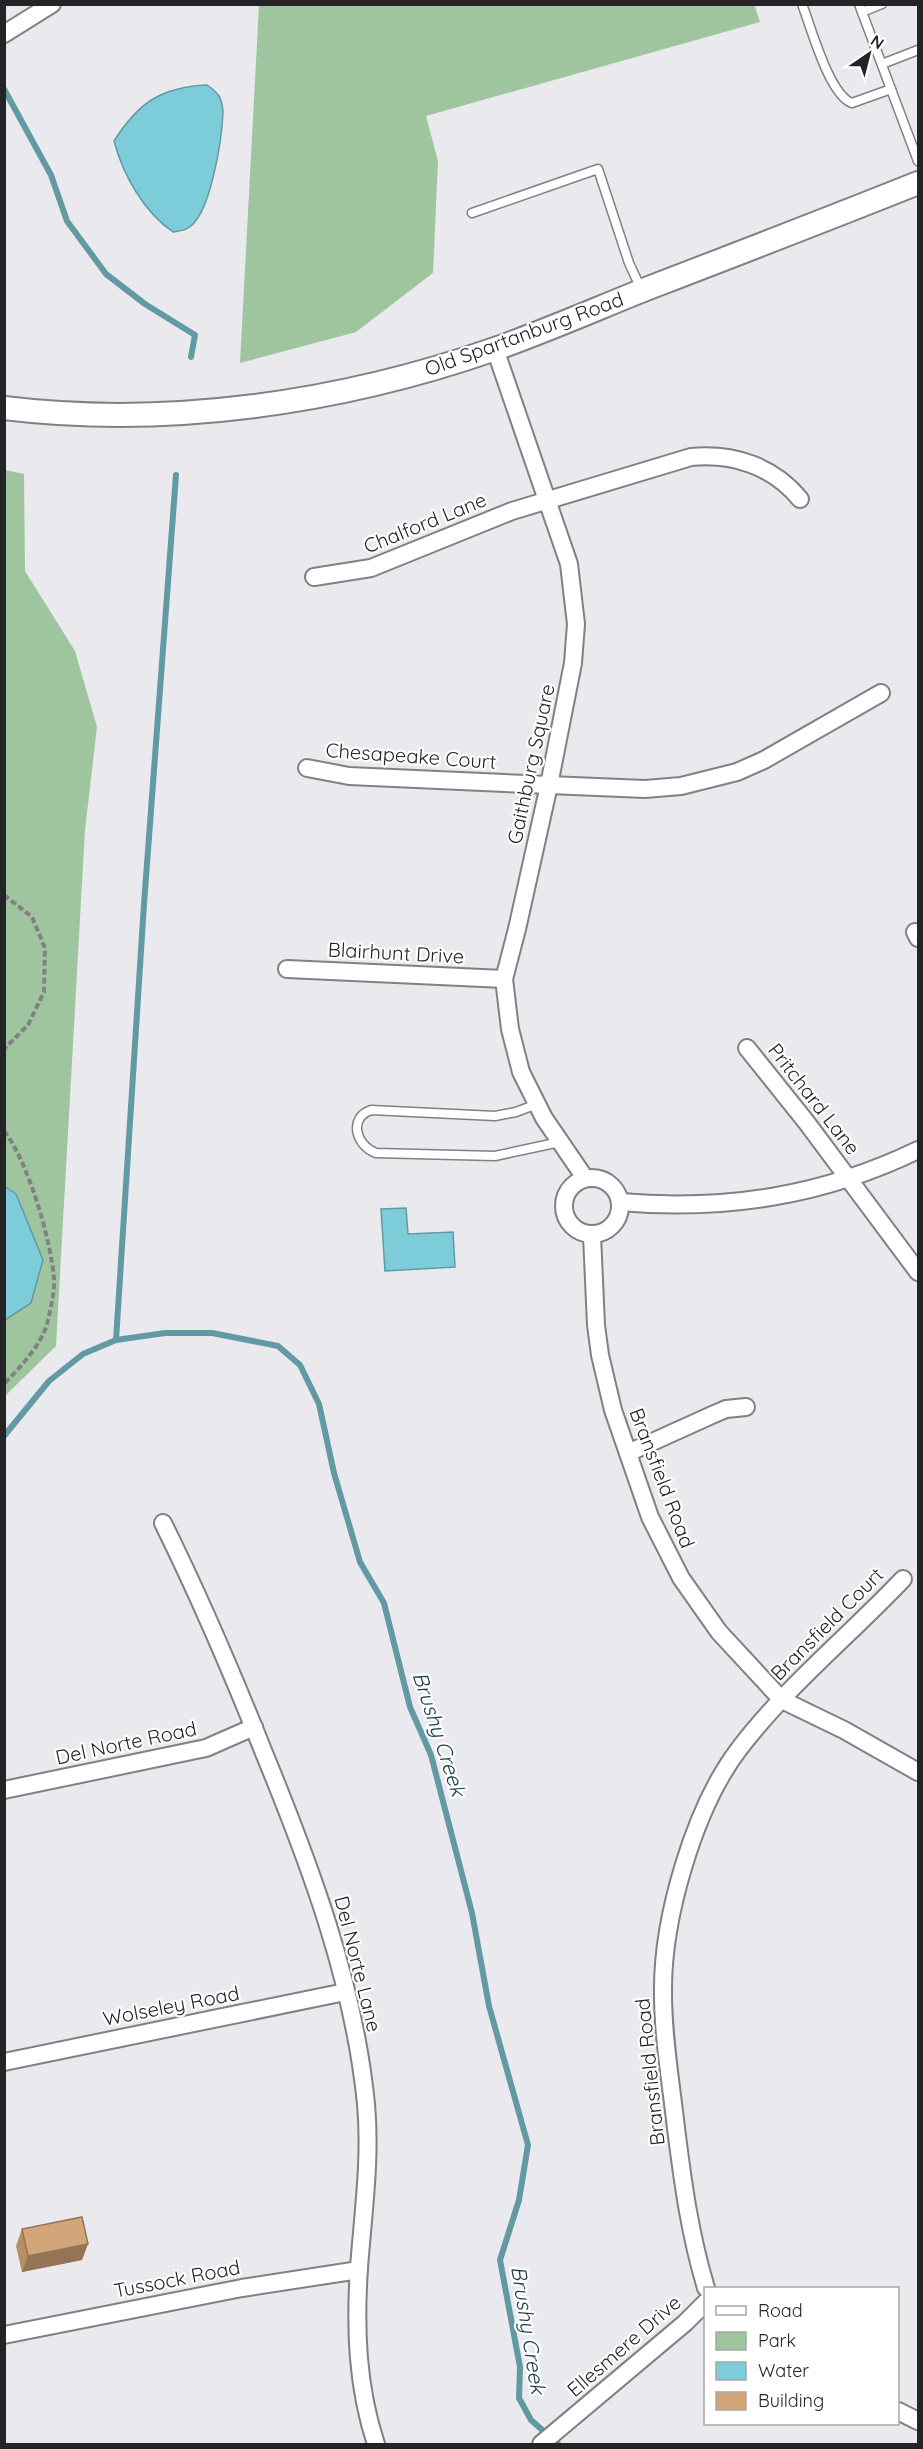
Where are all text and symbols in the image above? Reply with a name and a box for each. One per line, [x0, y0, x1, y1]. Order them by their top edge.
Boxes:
north arrow [839, 24, 899, 84]
text: N [867, 30, 888, 53]
street label: Old Spartanburg Road [421, 286, 626, 381]
street label: Chalford Lane [360, 487, 490, 559]
street label: Gaithburg Square [501, 682, 560, 846]
street label: Chesapeake Court [325, 737, 497, 774]
street label: Blairhunt Drive [327, 936, 465, 969]
street label: Pritchard Lane [763, 1038, 866, 1160]
street label: Bransfield Road [624, 1404, 701, 1551]
street label: Bransfield Court [765, 1562, 888, 1685]
water label: Brushy Creek [408, 1668, 473, 1801]
street label: Del Norte Road [53, 1715, 199, 1770]
street label: Del Norte Lane [330, 1893, 387, 2034]
street label: Wolseley Road [101, 1980, 241, 2031]
street label: Bransfield Road [629, 1997, 670, 2147]
street label: Tussock Road [112, 2254, 242, 2303]
water label: Brushy Creek [506, 2264, 552, 2397]
legend [704, 2287, 899, 2425]
street label: Ellesmere Drive [562, 2289, 686, 2402]
text: Road [758, 2299, 803, 2322]
text: Park [758, 2329, 796, 2352]
text: Water [758, 2359, 809, 2382]
text: Building [758, 2389, 824, 2412]

